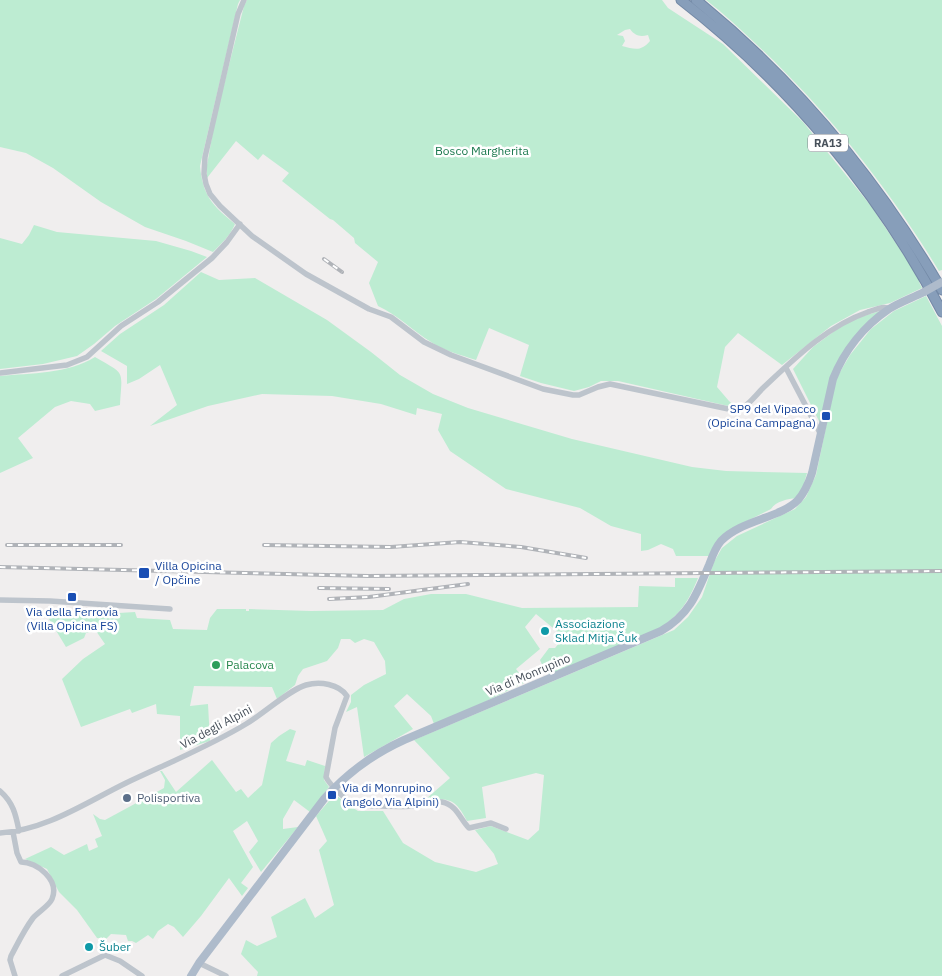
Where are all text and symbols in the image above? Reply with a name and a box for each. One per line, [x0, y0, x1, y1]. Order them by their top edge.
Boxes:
road number: RA13 [808, 134, 848, 152]
park label: Bosco Margherita [435, 143, 530, 158]
place label: SP9 del Vipacco (Opicina Campagna) [707, 401, 816, 430]
marker: SP9 del Vipacco (Opicina Campagna) [820, 410, 832, 422]
place label: Villa Opicina / Opčine [155, 558, 222, 587]
marker: Villa Opicina / Opčine [137, 566, 151, 580]
marker: Via della Ferrovia (Villa Opicina FS) [66, 591, 78, 603]
place label: Via della Ferrovia (Villa Opicina FS) [26, 604, 119, 633]
place label: Associazione Sklad Mitja Čuk [555, 616, 638, 645]
marker: Associazione Sklad Mitja Čuk [539, 625, 551, 637]
street label: Via di Monrupino [483, 650, 573, 699]
place label: Palacova [226, 657, 275, 672]
marker: Palacova [210, 659, 222, 671]
street label: Via degli Alpini [177, 701, 254, 752]
place label: Via di Monrupino (angolo Via Alpini) [342, 780, 439, 809]
marker: Via di Monrupino (angolo Via Alpini) [326, 789, 338, 801]
place label: Polisportiva [137, 790, 201, 805]
marker: Polisportiva [121, 792, 133, 804]
place label: Šuber [99, 939, 131, 954]
marker: Šuber [83, 941, 95, 953]

